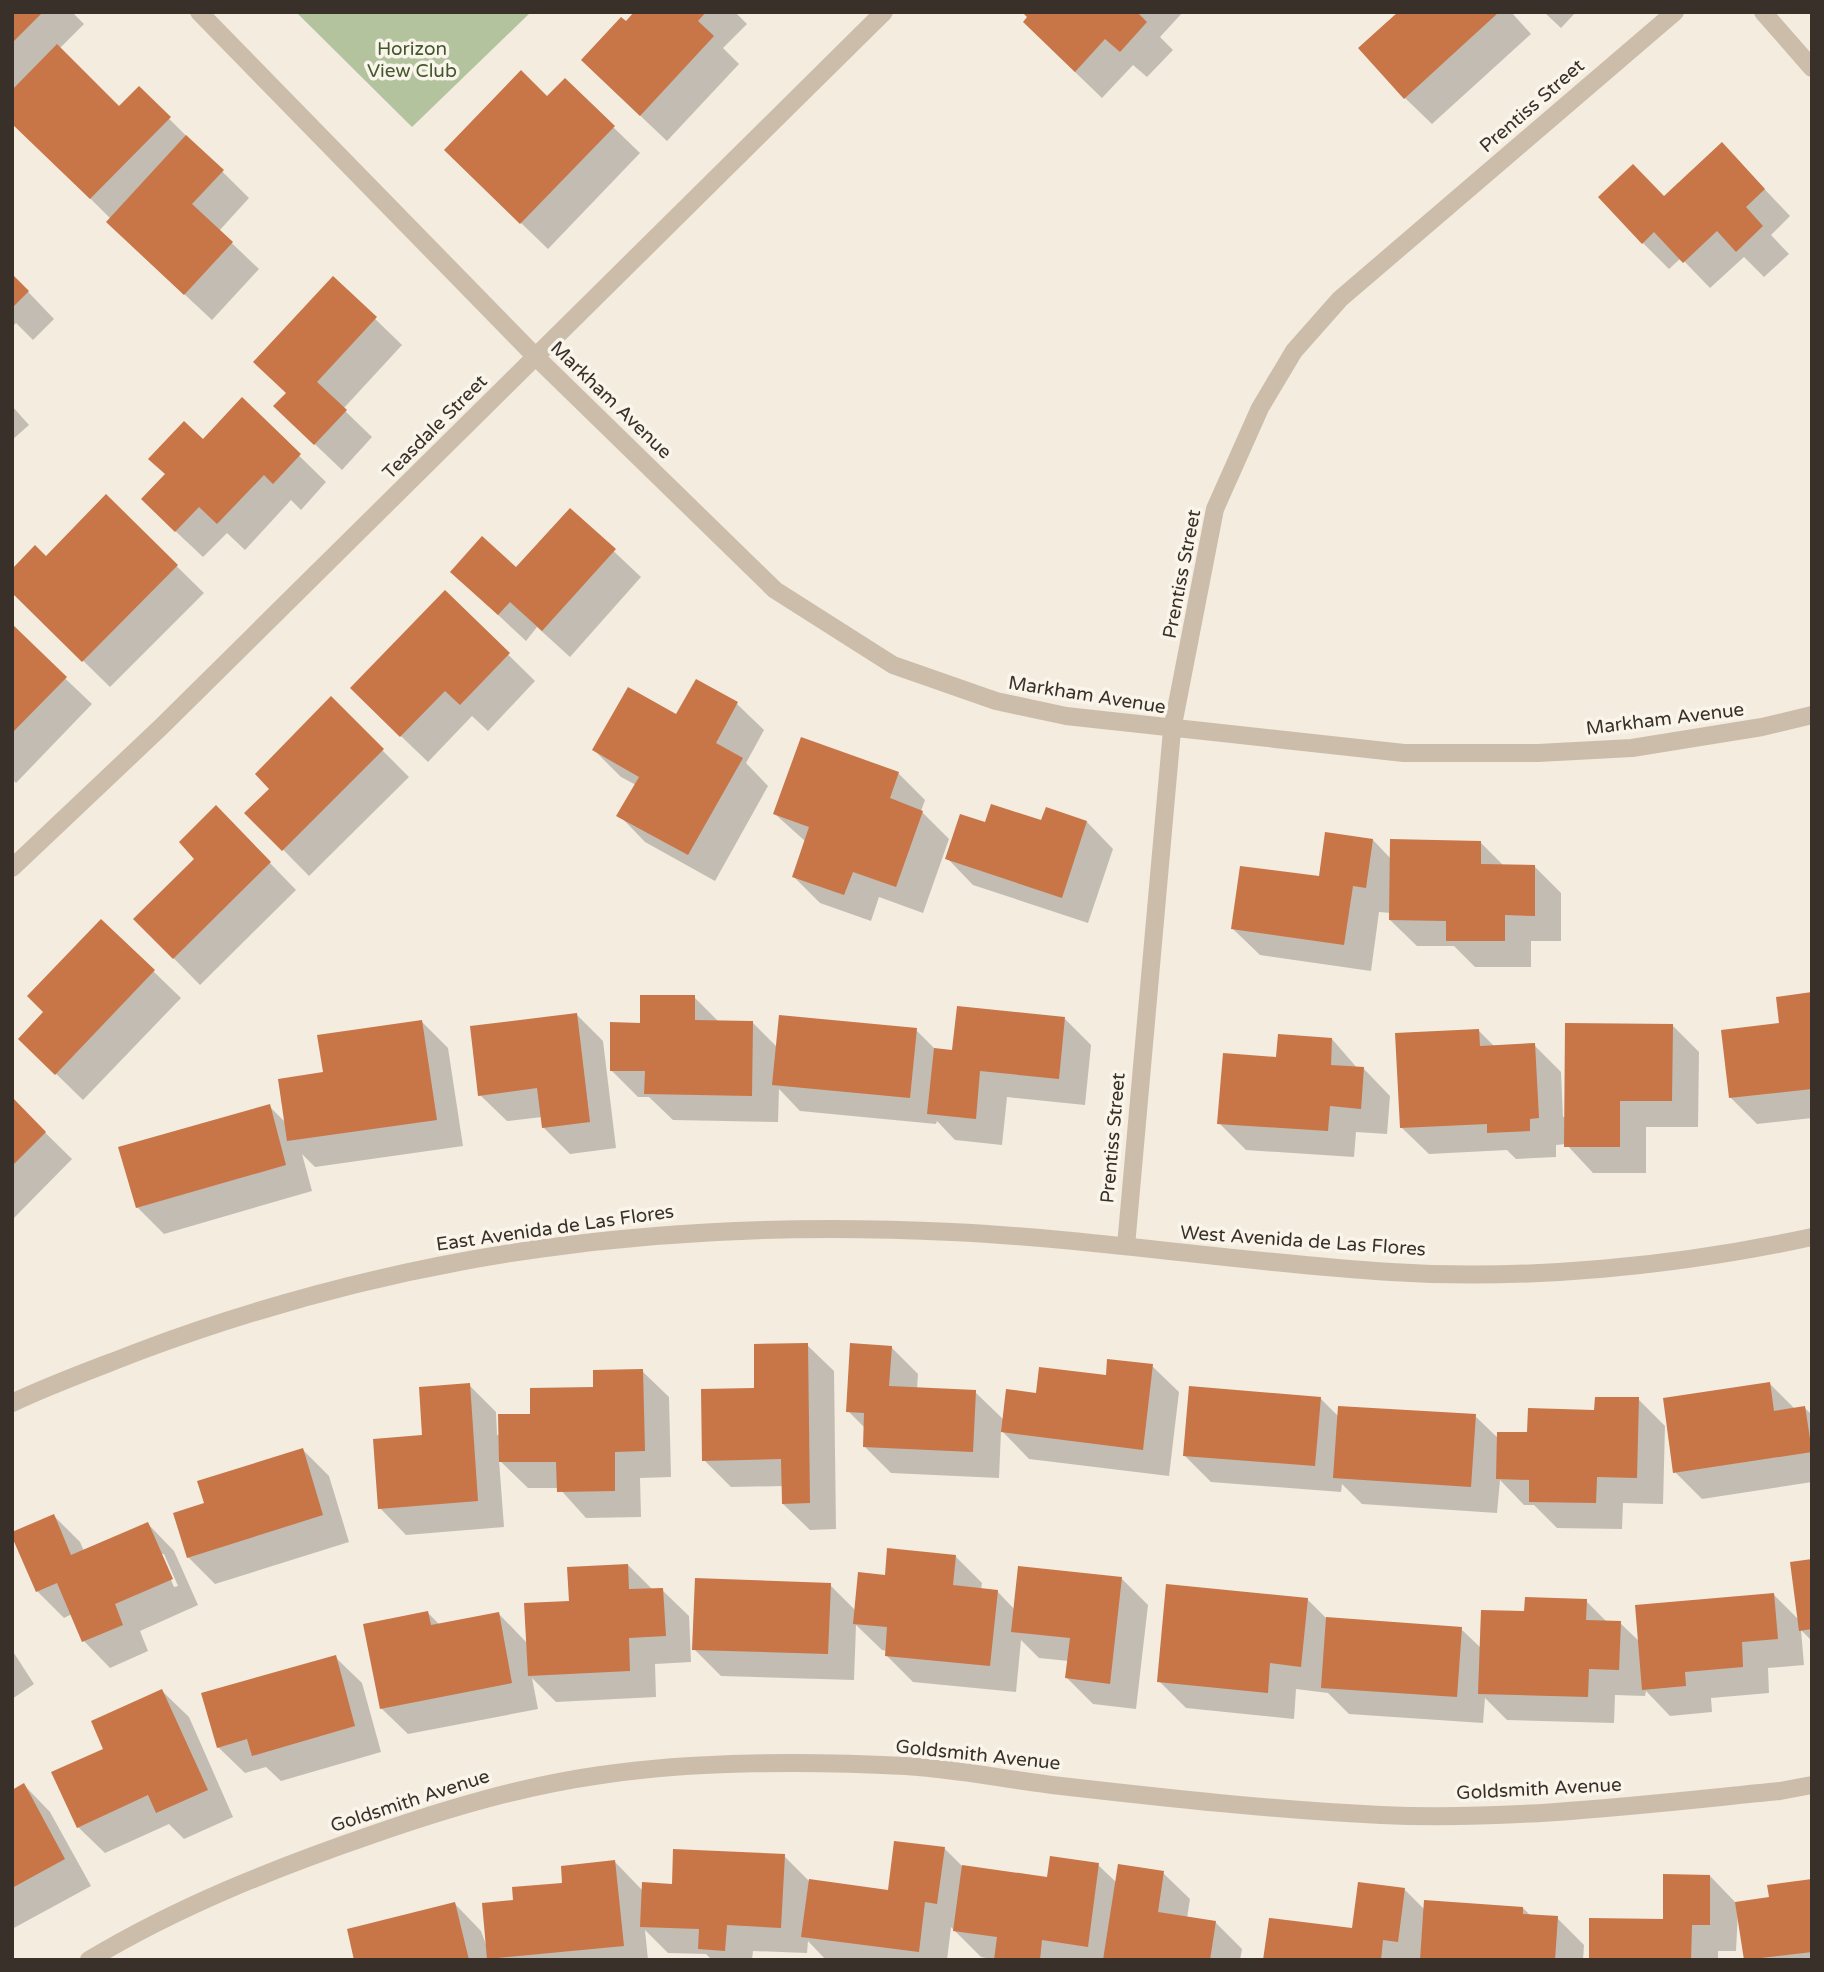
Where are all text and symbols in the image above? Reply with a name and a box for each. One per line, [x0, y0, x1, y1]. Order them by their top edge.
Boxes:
park label: Horizon View Club [367, 38, 457, 82]
street label: Prentiss Street [1475, 55, 1589, 157]
street label: Markham Avenue [546, 337, 676, 463]
street label: Teasdale Street [378, 370, 492, 484]
street label: Prentiss Street [1159, 508, 1205, 640]
street label: Markham Avenue [1007, 672, 1167, 718]
street label: Markham Avenue [1585, 698, 1745, 740]
street label: Prentiss Street [1096, 1072, 1130, 1204]
street label: East Avenida de Las Flores [435, 1200, 675, 1256]
street label: West Avenida de Las Flores [1179, 1221, 1427, 1261]
street label: Goldsmith Avenue [894, 1735, 1062, 1775]
street label: Goldsmith Avenue [328, 1765, 492, 1837]
street label: Goldsmith Avenue [1456, 1774, 1622, 1804]

